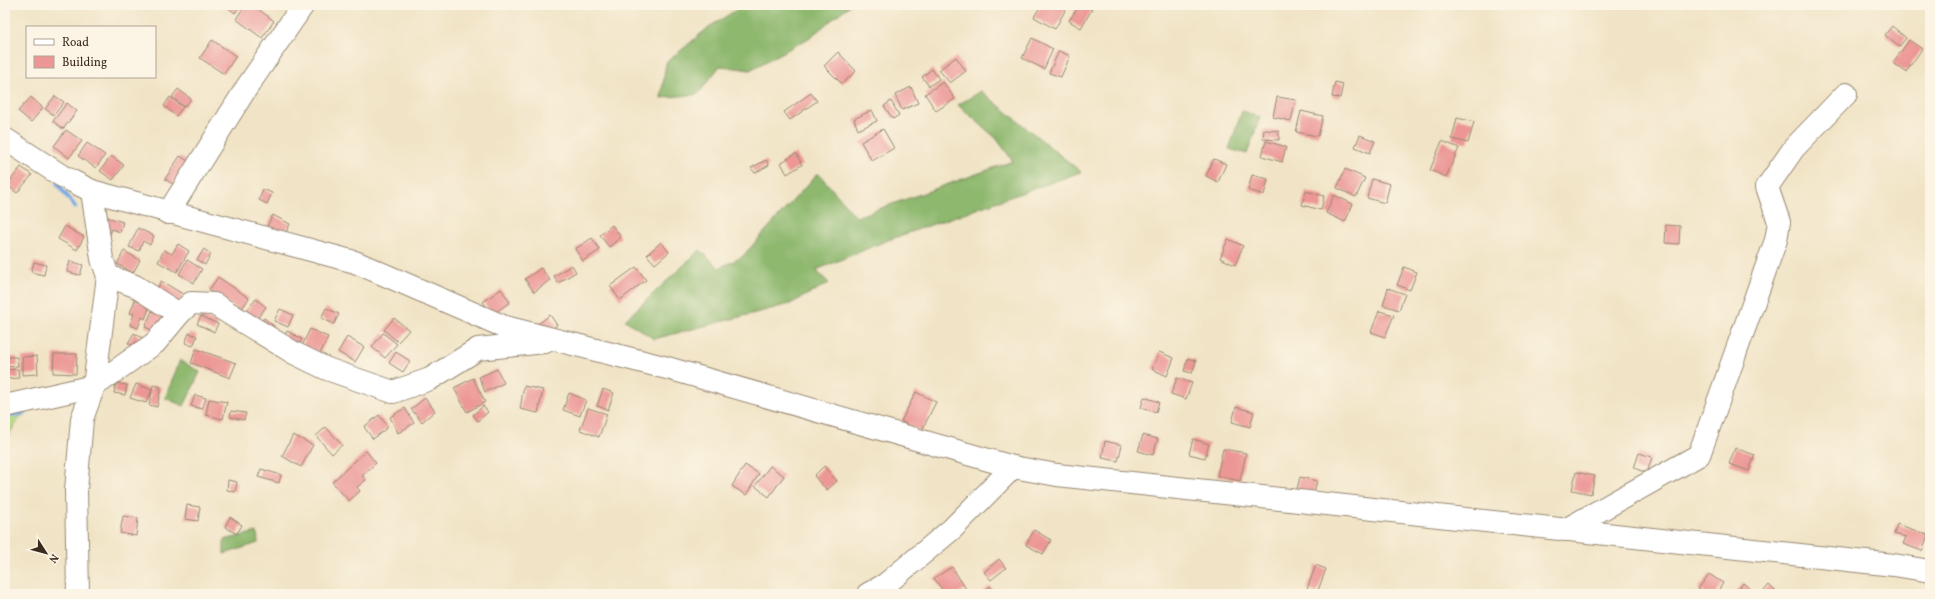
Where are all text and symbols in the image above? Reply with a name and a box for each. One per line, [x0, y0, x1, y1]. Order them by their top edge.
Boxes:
legend [26, 26, 156, 78]
text: Road [62, 35, 89, 51]
text: Building [62, 55, 107, 71]
north arrow [26, 533, 66, 573]
text: N [44, 550, 61, 566]

